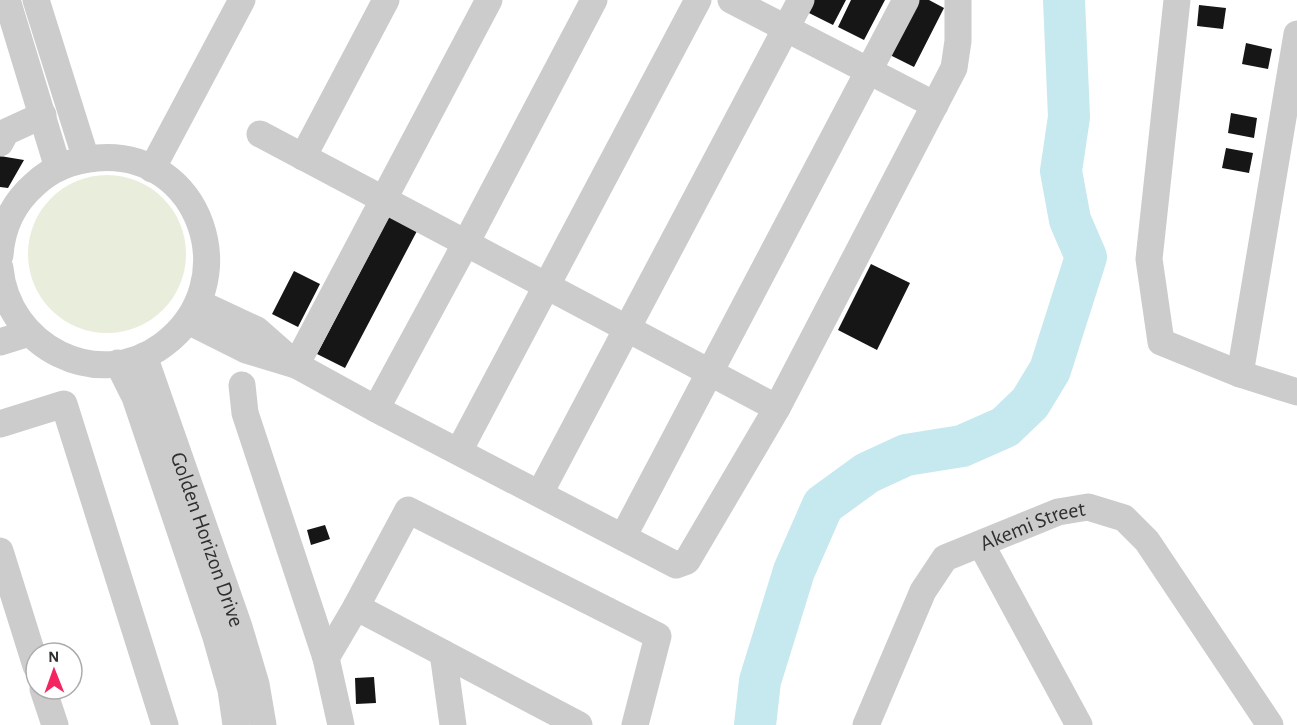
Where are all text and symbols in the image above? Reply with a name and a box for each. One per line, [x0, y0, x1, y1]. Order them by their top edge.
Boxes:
street label: Golden Horizon Drive [167, 449, 248, 630]
street label: Akemi Street [977, 498, 1087, 555]
north arrow [24, 641, 84, 701]
text: N [48, 649, 59, 665]

